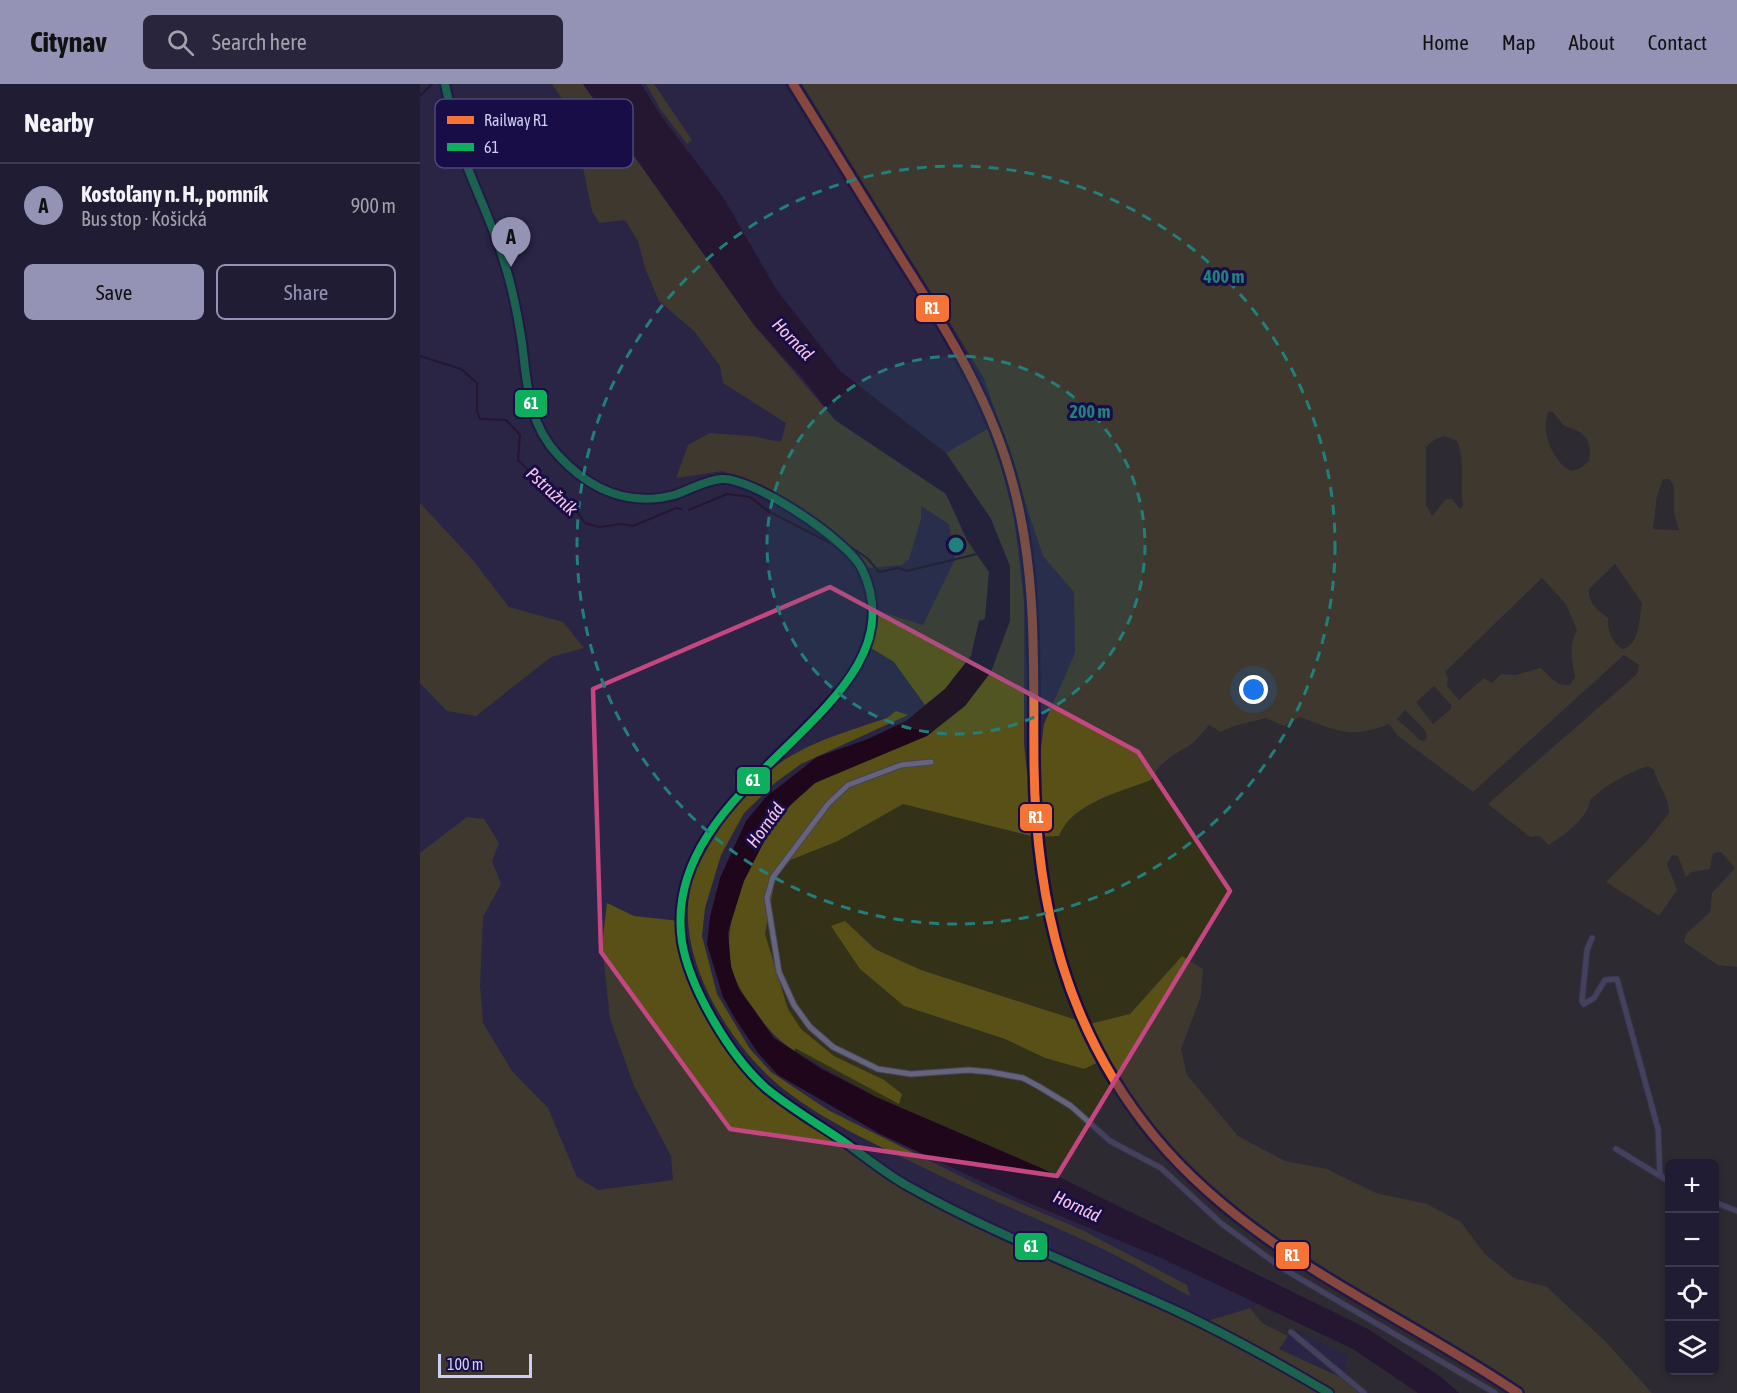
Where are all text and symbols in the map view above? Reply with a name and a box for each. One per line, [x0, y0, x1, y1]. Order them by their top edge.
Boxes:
search box [143, 15, 563, 69]
text: Citynav [30, 26, 107, 58]
icon: search [164, 26, 197, 59]
text: Search here [212, 29, 307, 55]
text: Home [1422, 30, 1469, 54]
text: Map [1502, 30, 1536, 54]
text: About [1569, 30, 1615, 54]
text: Contact [1648, 30, 1707, 54]
legend [435, 99, 633, 168]
text: Nearby [24, 108, 94, 138]
text: Railway R1 [484, 111, 548, 130]
text: 61 [484, 138, 499, 156]
text: Kostoľany n. H., pomník [81, 181, 268, 207]
text: A [39, 194, 48, 217]
text: 900 m [351, 194, 396, 217]
text: Bus stop · Košická [81, 207, 207, 230]
pin: A [492, 218, 530, 267]
button: Save [24, 264, 204, 320]
button: Share [216, 264, 396, 320]
text: 400 m [1203, 266, 1244, 287]
line badge: R1 [915, 294, 950, 323]
text: R1 [924, 299, 940, 317]
water label: Hornád [768, 314, 818, 365]
line badge: 61 [514, 389, 548, 418]
text: 61 [523, 394, 539, 412]
text: 200 m [1070, 401, 1110, 422]
water label: Pstružník [522, 463, 583, 520]
centre of rings [946, 535, 966, 555]
your location [1239, 675, 1268, 704]
line badge: 61 [736, 766, 771, 795]
text: 61 [745, 771, 761, 789]
water label: Hornád [742, 798, 788, 851]
line badge: R1 [1019, 803, 1053, 832]
text: R1 [1028, 808, 1044, 826]
map controls [1665, 1159, 1719, 1375]
button: + [1665, 1159, 1719, 1213]
water label: Hornád [1050, 1186, 1104, 1226]
button: − [1665, 1213, 1719, 1267]
line badge: 61 [1014, 1232, 1048, 1261]
text: 61 [1023, 1237, 1039, 1255]
line badge: R1 [1275, 1241, 1310, 1270]
text: R1 [1284, 1246, 1300, 1264]
button: locate [1665, 1267, 1719, 1321]
button: layers [1665, 1321, 1719, 1375]
scale bar [438, 1351, 532, 1378]
text: 100 m [447, 1355, 483, 1373]

